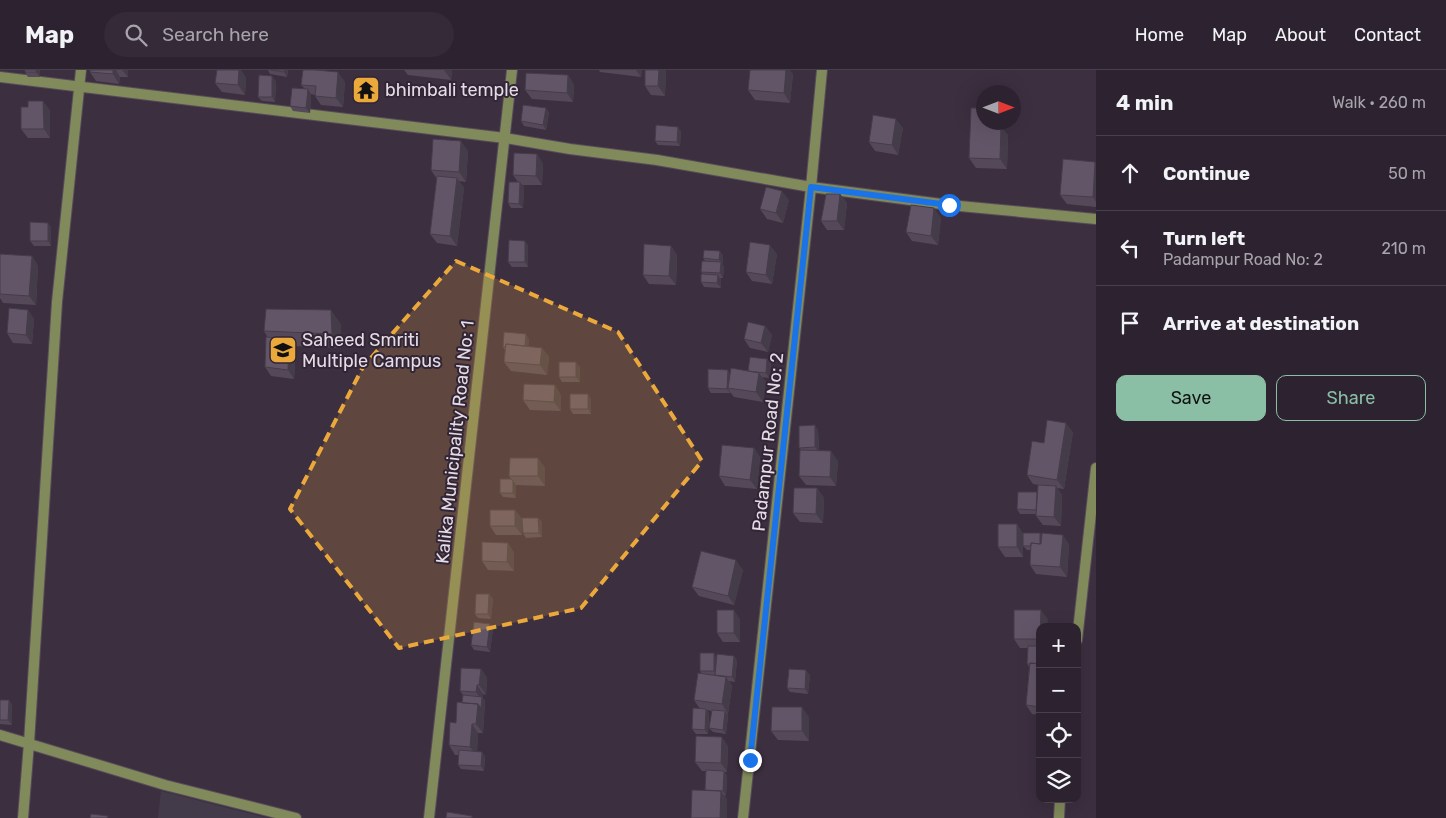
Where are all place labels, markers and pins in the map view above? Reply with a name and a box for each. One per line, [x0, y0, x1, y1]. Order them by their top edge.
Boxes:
temple icon: bhimbali temple [351, 75, 381, 105]
place label: bhimbali temple [385, 79, 519, 101]
place label: Saheed Smriti Multiple Campus [302, 329, 441, 372]
school or university icon: Saheed Smriti Multiple Campus [268, 335, 298, 365]

